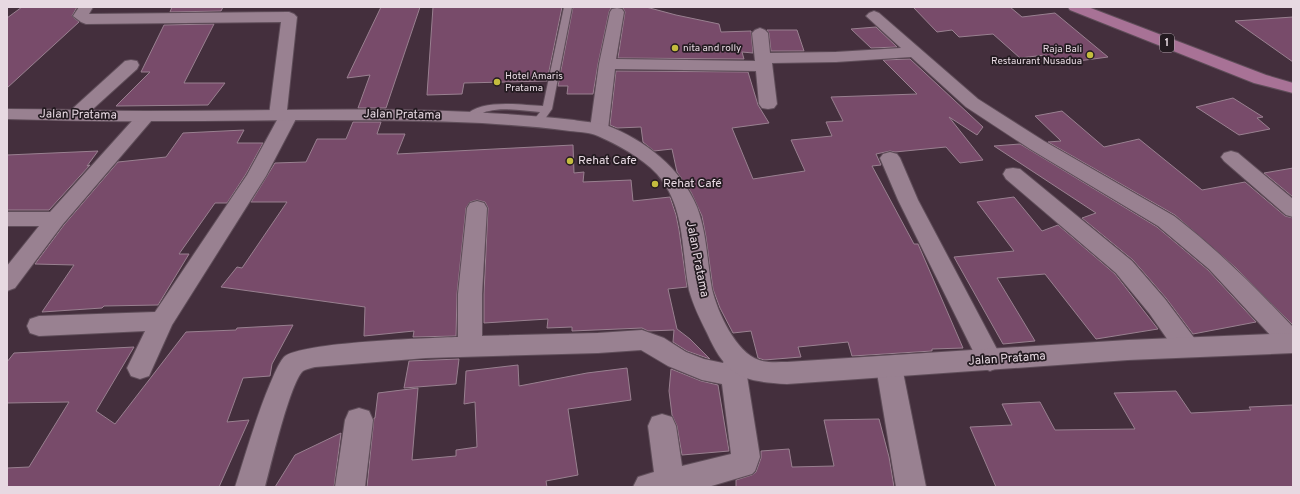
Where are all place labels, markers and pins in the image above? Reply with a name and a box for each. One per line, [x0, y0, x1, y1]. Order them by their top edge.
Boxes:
place label: nita and rolly [683, 42, 741, 55]
marker: nita and rolly [670, 43, 680, 53]
place label: Raja Bali Restaurant Nusadua [991, 43, 1082, 68]
marker: Raja Bali Restaurant Nusadua [1085, 50, 1095, 60]
place label: Hotel Amaris Pratama [505, 70, 563, 95]
marker: Hotel Amaris Pratama [492, 77, 502, 87]
place label: Rehat Cafe [578, 153, 637, 169]
marker: Rehat Cafe [565, 156, 575, 166]
place label: Rehat Café [663, 176, 722, 192]
marker: Rehat Café [650, 179, 660, 189]

